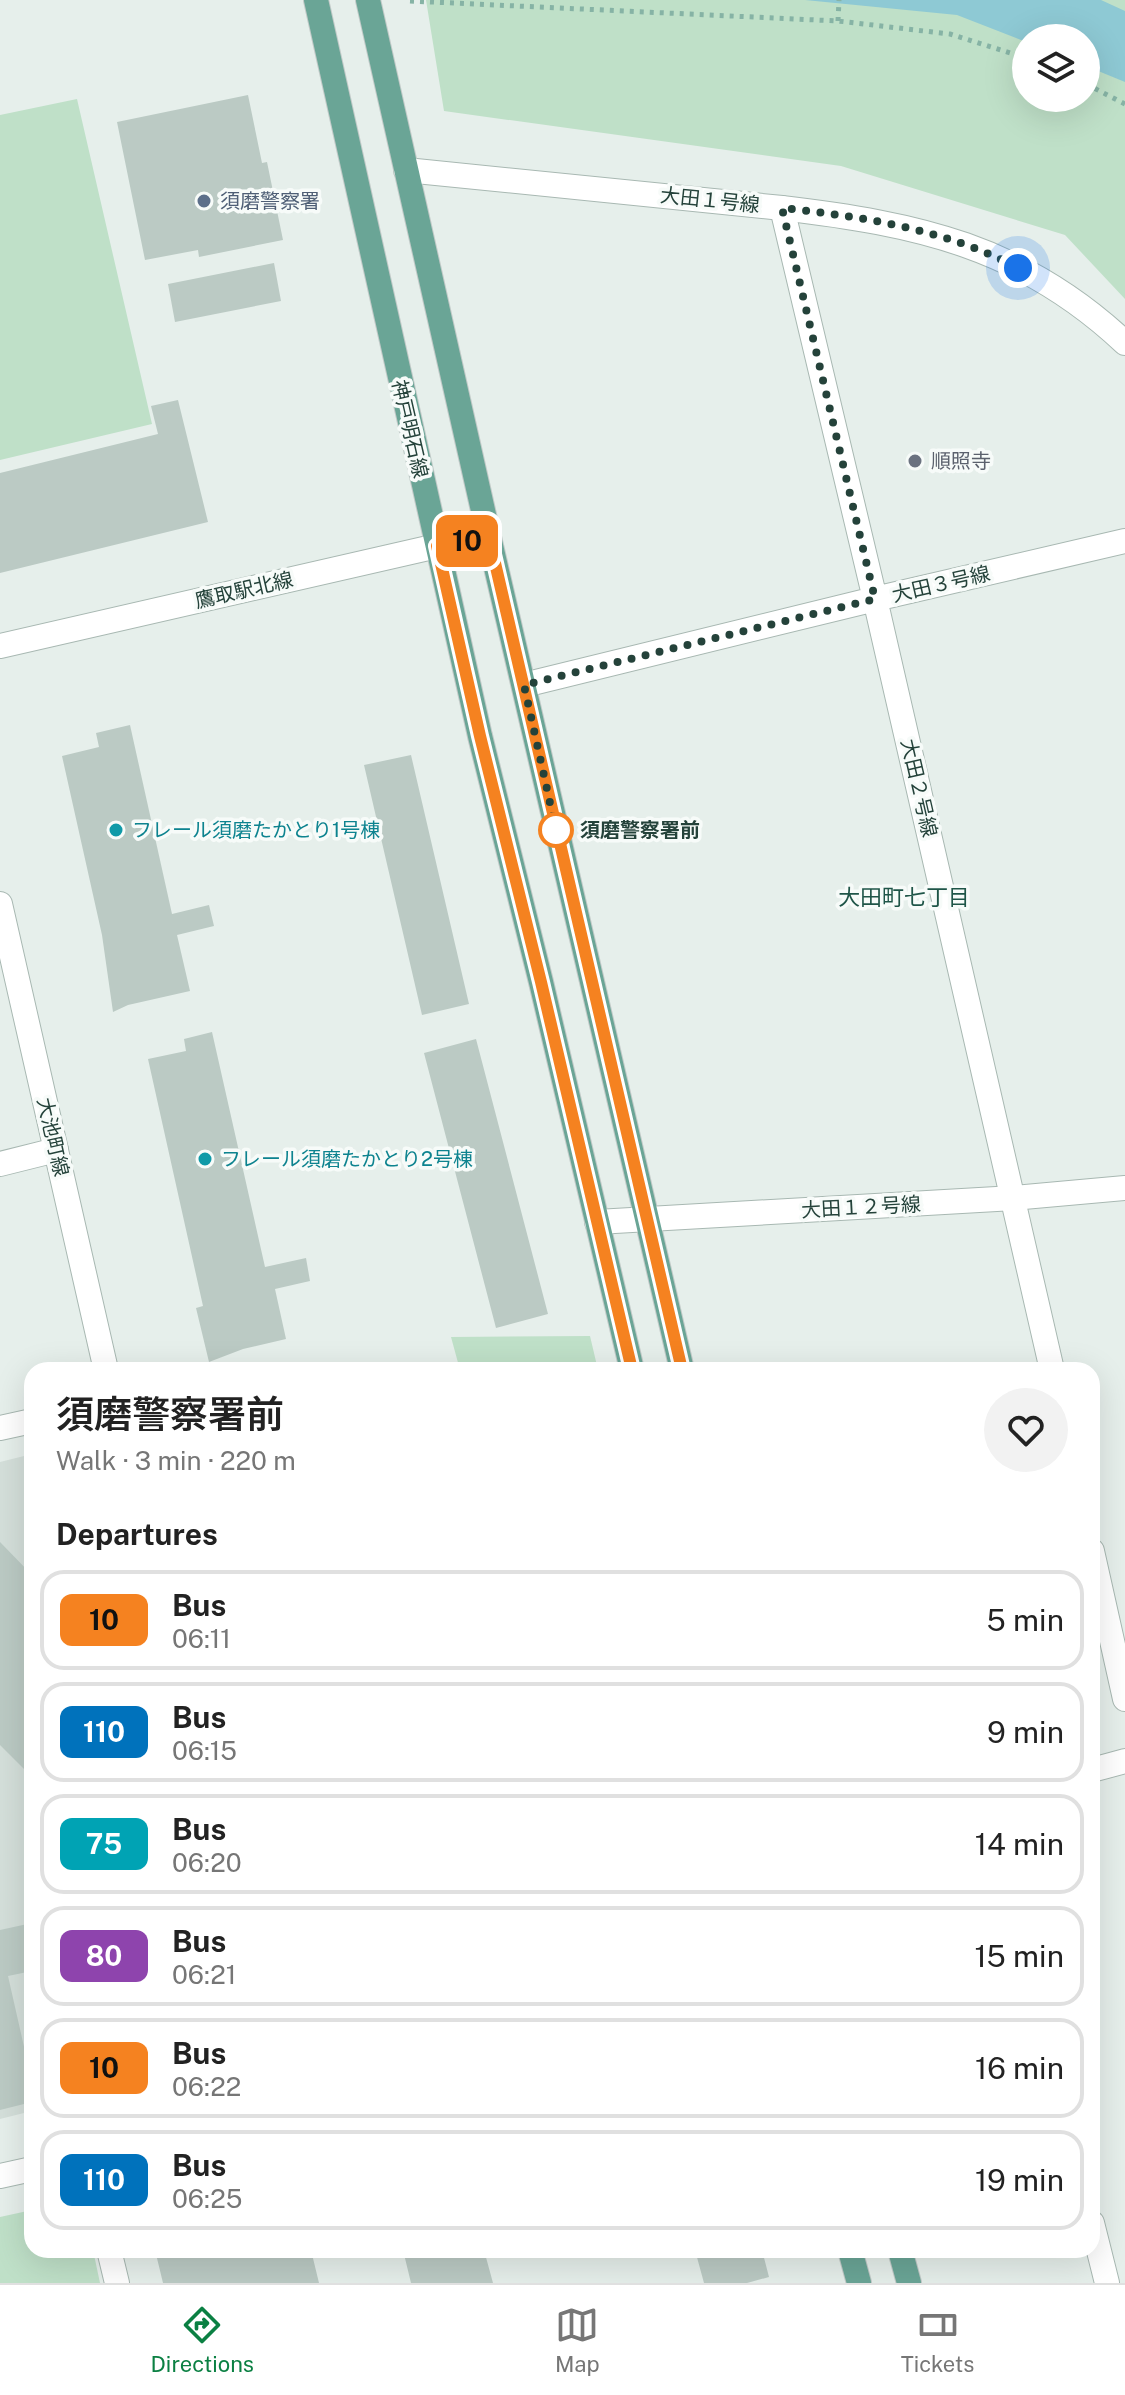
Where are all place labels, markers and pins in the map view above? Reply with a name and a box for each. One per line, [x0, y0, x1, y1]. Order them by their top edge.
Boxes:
place label: 須磨警察署 [220, 189, 320, 213]
marker: 須磨警察署 [195, 192, 213, 210]
place label: 順照寺 [931, 449, 991, 473]
marker: 順照寺 [906, 452, 924, 470]
marker: 須磨警察署前 [539, 813, 573, 847]
place label: フレール須磨たかとり1号棟 [132, 818, 380, 842]
place label: 須磨警察署前 [580, 818, 700, 842]
marker: フレール須磨たかとり1号棟 [107, 821, 125, 839]
place label: フレール須磨たかとり2号棟 [221, 1147, 473, 1171]
marker: フレール須磨たかとり2号棟 [196, 1150, 214, 1168]

